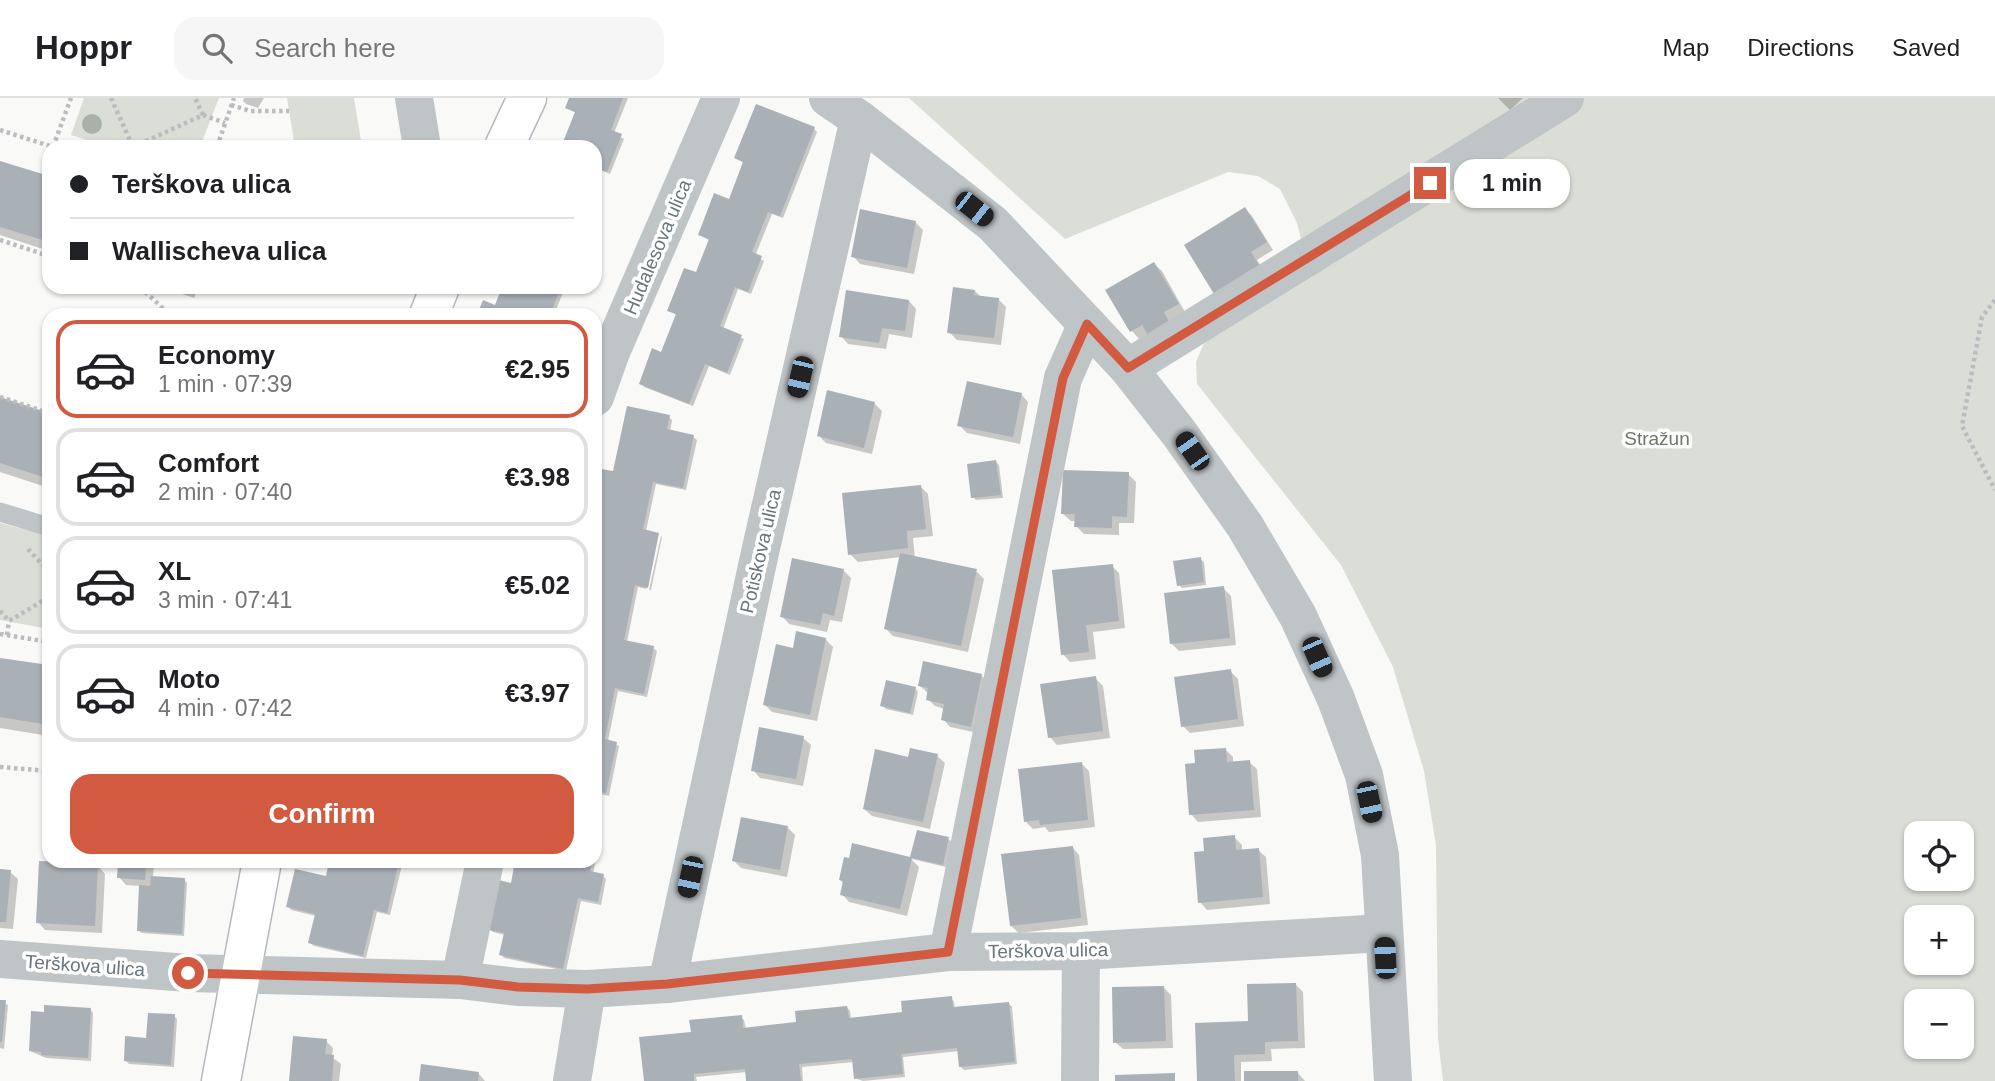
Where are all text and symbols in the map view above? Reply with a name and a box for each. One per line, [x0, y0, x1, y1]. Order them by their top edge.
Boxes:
search box [174, 17, 664, 80]
text: Hoppr [35, 29, 132, 66]
icon: search [198, 29, 236, 67]
text: Search here [254, 33, 396, 63]
text: Map [1663, 34, 1709, 61]
text: Directions [1747, 34, 1854, 61]
text: Saved [1892, 34, 1960, 61]
callout: 1 min [1454, 158, 1570, 208]
route end [1414, 167, 1446, 199]
text: Terškova ulica [112, 169, 291, 199]
text: 1 min [1482, 170, 1542, 196]
street label: Hudalesova ulica [620, 176, 696, 318]
car [951, 188, 998, 230]
text: Wallischeva ulica [112, 236, 326, 266]
icon: car [74, 338, 137, 401]
text: Economy [158, 340, 275, 370]
text: €2.95 [505, 354, 570, 384]
car [786, 354, 815, 400]
text: 1 min · 07:39 [158, 371, 292, 397]
car [1172, 428, 1213, 474]
park label: Stražun [1624, 428, 1690, 449]
icon: car [74, 446, 137, 509]
text: Comfort [158, 448, 259, 478]
text: €3.98 [505, 462, 570, 492]
text: 2 min · 07:40 [158, 479, 292, 505]
street label: Potiskova ulica [736, 487, 785, 615]
icon: car [74, 554, 137, 617]
text: XL [158, 556, 191, 586]
text: €5.02 [505, 570, 570, 600]
text: 3 min · 07:41 [158, 587, 292, 613]
car [1299, 634, 1336, 680]
icon: car [74, 662, 137, 725]
text: Moto [158, 664, 220, 694]
text: €3.97 [505, 678, 570, 708]
text: 4 min · 07:42 [158, 695, 292, 721]
button: Confirm [70, 774, 574, 854]
car [1355, 779, 1384, 825]
map controls [1904, 821, 1974, 1059]
button: locate [1904, 821, 1974, 891]
car [676, 854, 705, 900]
button: + [1904, 905, 1974, 975]
car [1374, 936, 1397, 980]
street label: Terškova ulica [988, 939, 1109, 962]
street label: Terškova ulica [24, 951, 146, 980]
route start [172, 957, 204, 989]
button: − [1904, 989, 1974, 1059]

